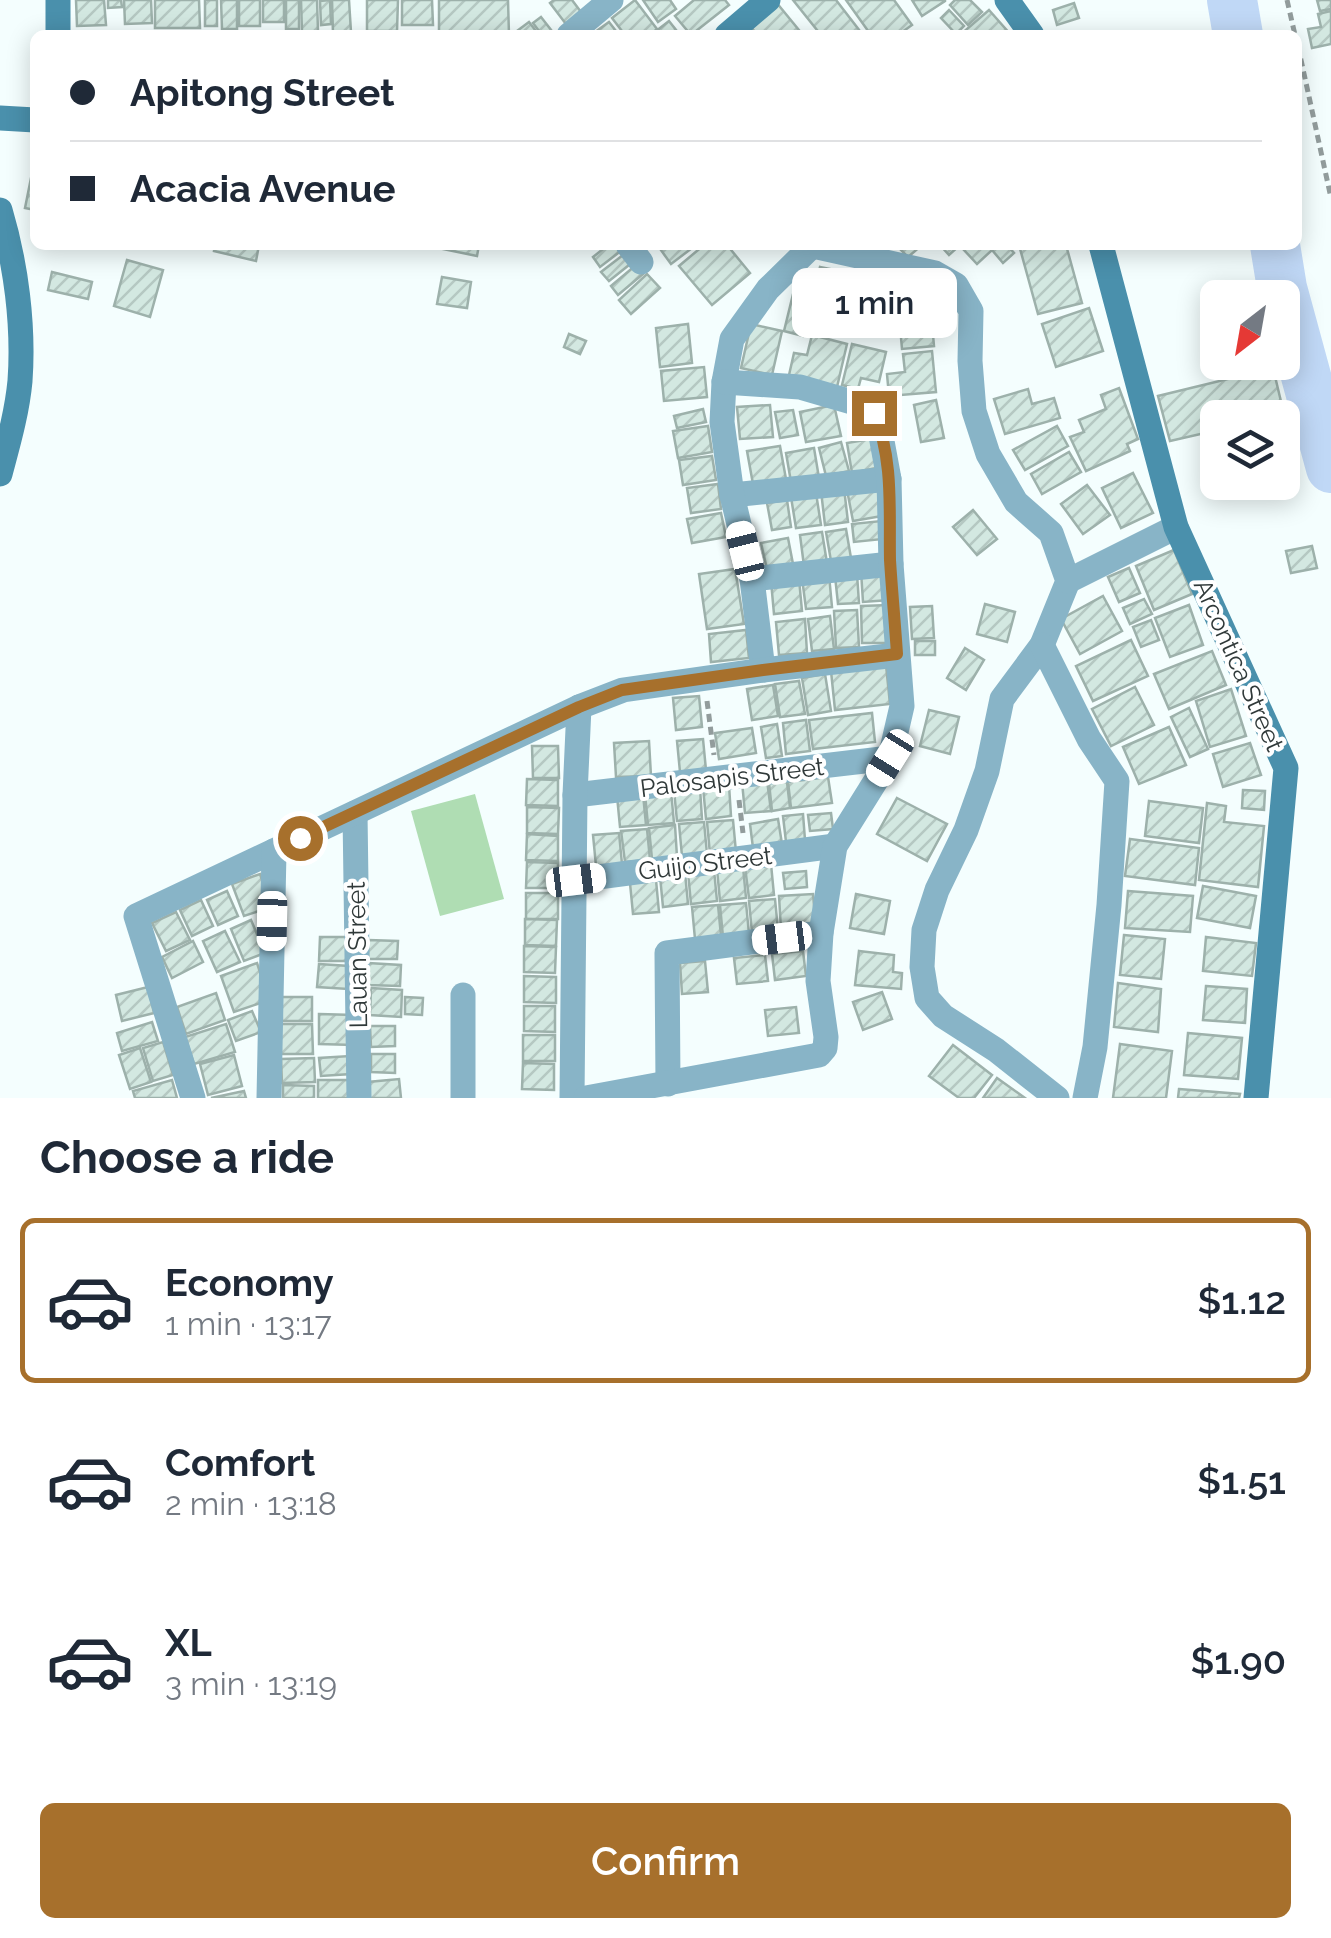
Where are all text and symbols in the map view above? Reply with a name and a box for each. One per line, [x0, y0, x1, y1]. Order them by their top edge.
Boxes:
text: Apitong Street [130, 70, 395, 115]
text: Acacia Avenue [130, 166, 396, 211]
callout: 1 min [792, 268, 956, 338]
north arrow [1200, 280, 1300, 380]
map controls [1200, 280, 1300, 500]
text: 1 min [835, 284, 914, 321]
route end [852, 391, 897, 436]
button: layers [1200, 400, 1300, 500]
car [723, 518, 767, 584]
street label: Arcontica Street [1188, 574, 1291, 756]
car [861, 725, 919, 791]
street label: Palosapis Street [638, 751, 826, 803]
route start [278, 816, 323, 861]
street label: Guijo Street [636, 840, 774, 886]
car [544, 861, 608, 899]
street label: Lauan Street [341, 881, 373, 1029]
car [256, 891, 288, 951]
car [750, 919, 814, 957]
text: Choose a ride [40, 1131, 334, 1184]
icon: car [45, 1256, 135, 1346]
text: Economy [165, 1260, 334, 1305]
text: $1.12 [1197, 1278, 1286, 1323]
text: 1 min · 13:17 [165, 1305, 332, 1342]
icon: car [45, 1436, 135, 1526]
text: Comfort [165, 1440, 315, 1485]
text: $1.51 [1197, 1458, 1286, 1503]
text: 2 min · 13:18 [165, 1485, 337, 1522]
icon: car [45, 1616, 135, 1706]
text: XL [165, 1620, 212, 1665]
text: $1.90 [1190, 1638, 1286, 1683]
text: 3 min · 13:19 [165, 1665, 337, 1702]
button: Confirm [40, 1803, 1291, 1918]

